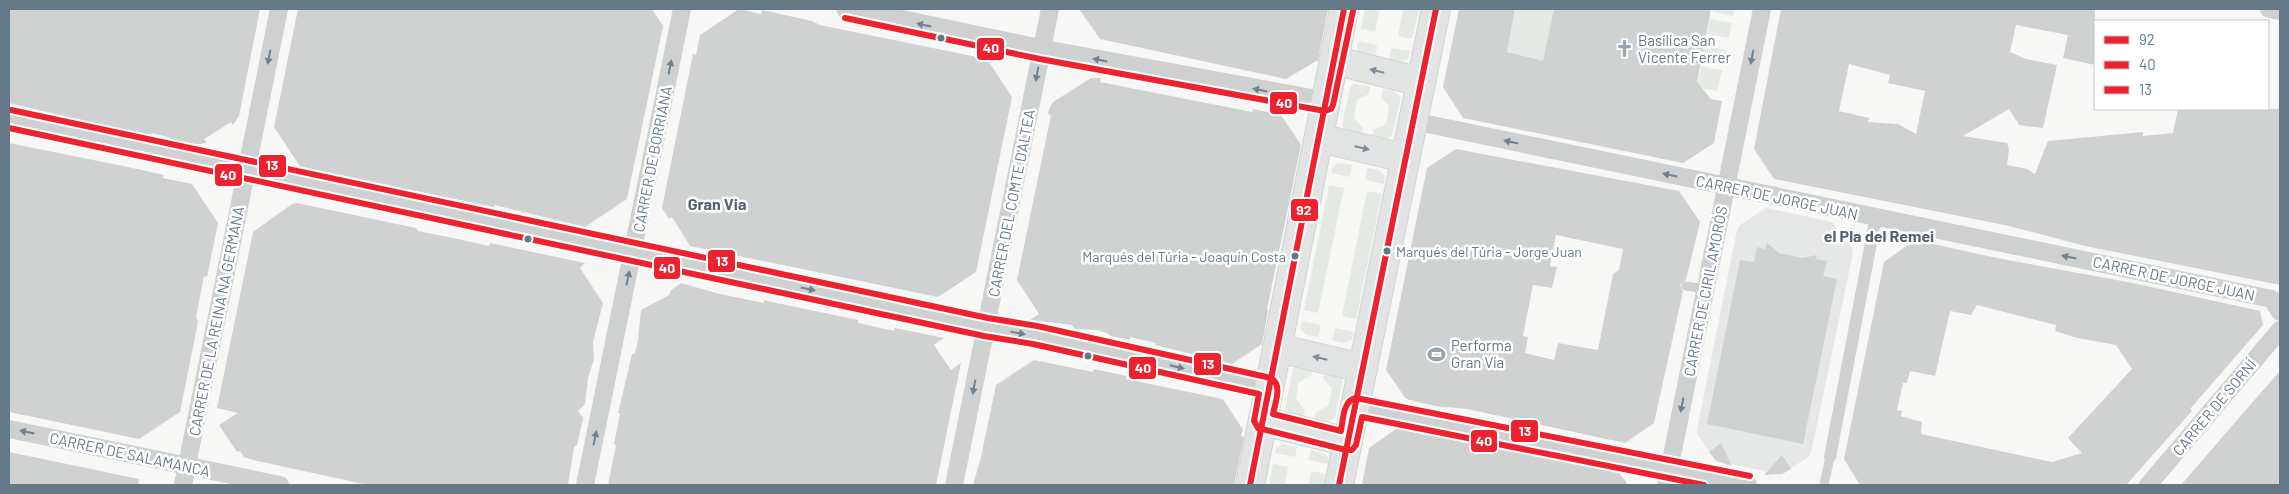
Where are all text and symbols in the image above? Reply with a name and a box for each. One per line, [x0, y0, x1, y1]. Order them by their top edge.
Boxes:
legend [2094, 20, 2269, 110]
one-way arrow [916, 21, 931, 29]
text: 92 [2139, 30, 2155, 48]
place label: Basílica San Vicente Ferrer [1638, 31, 1731, 66]
unlabelled marker [936, 33, 946, 43]
line badge: 40 [976, 37, 1005, 61]
text: 40 [983, 39, 999, 56]
church icon: Basílica San Vicente Ferrer [1614, 39, 1634, 59]
one-way arrow [265, 49, 273, 65]
one-way arrow [1748, 49, 1756, 64]
text: 40 [2139, 55, 2156, 73]
one-way arrow [1093, 56, 1108, 64]
one-way arrow [666, 60, 674, 75]
one-way arrow [1033, 66, 1041, 82]
one-way arrow [1370, 67, 1385, 75]
text: 13 [2139, 80, 2152, 98]
street label: CARRER DE BORRIANA [629, 84, 675, 234]
one-way arrow [1252, 85, 1268, 93]
line badge: 40 [1269, 91, 1298, 115]
text: 40 [1276, 94, 1292, 111]
street label: CARRER DEL COMTE D'ALTEA [984, 108, 1038, 298]
one-way arrow [1502, 137, 1518, 145]
one-way arrow [1355, 144, 1370, 152]
line badge: 13 [258, 154, 287, 178]
text: 13 [266, 156, 278, 173]
line badge: 40 [214, 163, 243, 187]
text: 40 [220, 166, 236, 183]
one-way arrow [1662, 171, 1677, 179]
street label: CARRER DE JORGE JUAN [1694, 171, 1860, 223]
district label: Gran Via [688, 194, 746, 213]
line badge: 92 [1290, 198, 1319, 222]
text: 92 [1296, 201, 1312, 218]
street label: CARRER DE CIRIL AMORÓS [1680, 204, 1730, 378]
street label: CARRER DE LA REINA NA GERMANA [185, 205, 247, 437]
district label: el Pla del Remei [1824, 226, 1934, 245]
unlabelled marker [523, 234, 533, 244]
place label: Marqués del Túria - Jorge Juan [1396, 243, 1582, 260]
marker: Marqués del Túria - Jorge Juan [1382, 246, 1392, 256]
place label: Marqués del Túria - Joaquín Costa [1082, 248, 1286, 265]
line badge: 13 [707, 249, 736, 273]
marker: Marqués del Túria - Joaquín Costa [1290, 251, 1300, 261]
text: 13 [716, 252, 728, 269]
street label: CARRER DE JORGE JUAN [2091, 252, 2257, 304]
one-way arrow [2061, 253, 2077, 261]
line badge: 40 [653, 256, 681, 280]
text: 40 [659, 259, 675, 276]
one-way arrow [625, 270, 633, 286]
one-way arrow [800, 286, 816, 294]
one-way arrow [1011, 329, 1027, 337]
place label: Performa Gran Vía [1451, 336, 1512, 371]
sports icon: Performa Gran Vía [1427, 344, 1447, 364]
unlabelled marker [1083, 351, 1093, 361]
line badge: 13 [1193, 352, 1222, 376]
one-way arrow [1313, 354, 1328, 362]
text: 13 [1202, 355, 1214, 372]
street label: CARRER DE SORNÍ [2168, 355, 2260, 459]
line badge: 40 [1128, 356, 1157, 380]
text: 40 [1135, 359, 1151, 376]
one-way arrow [1170, 363, 1185, 371]
one-way arrow [970, 380, 978, 395]
one-way arrow [1678, 397, 1686, 412]
line badge: 13 [1510, 419, 1539, 443]
text: 13 [1519, 422, 1531, 439]
one-way arrow [18, 428, 34, 436]
street label: CARRER DE SALAMANCA [48, 428, 212, 480]
one-way arrow [592, 429, 600, 445]
line badge: 40 [1470, 429, 1498, 453]
text: 40 [1476, 432, 1492, 449]

